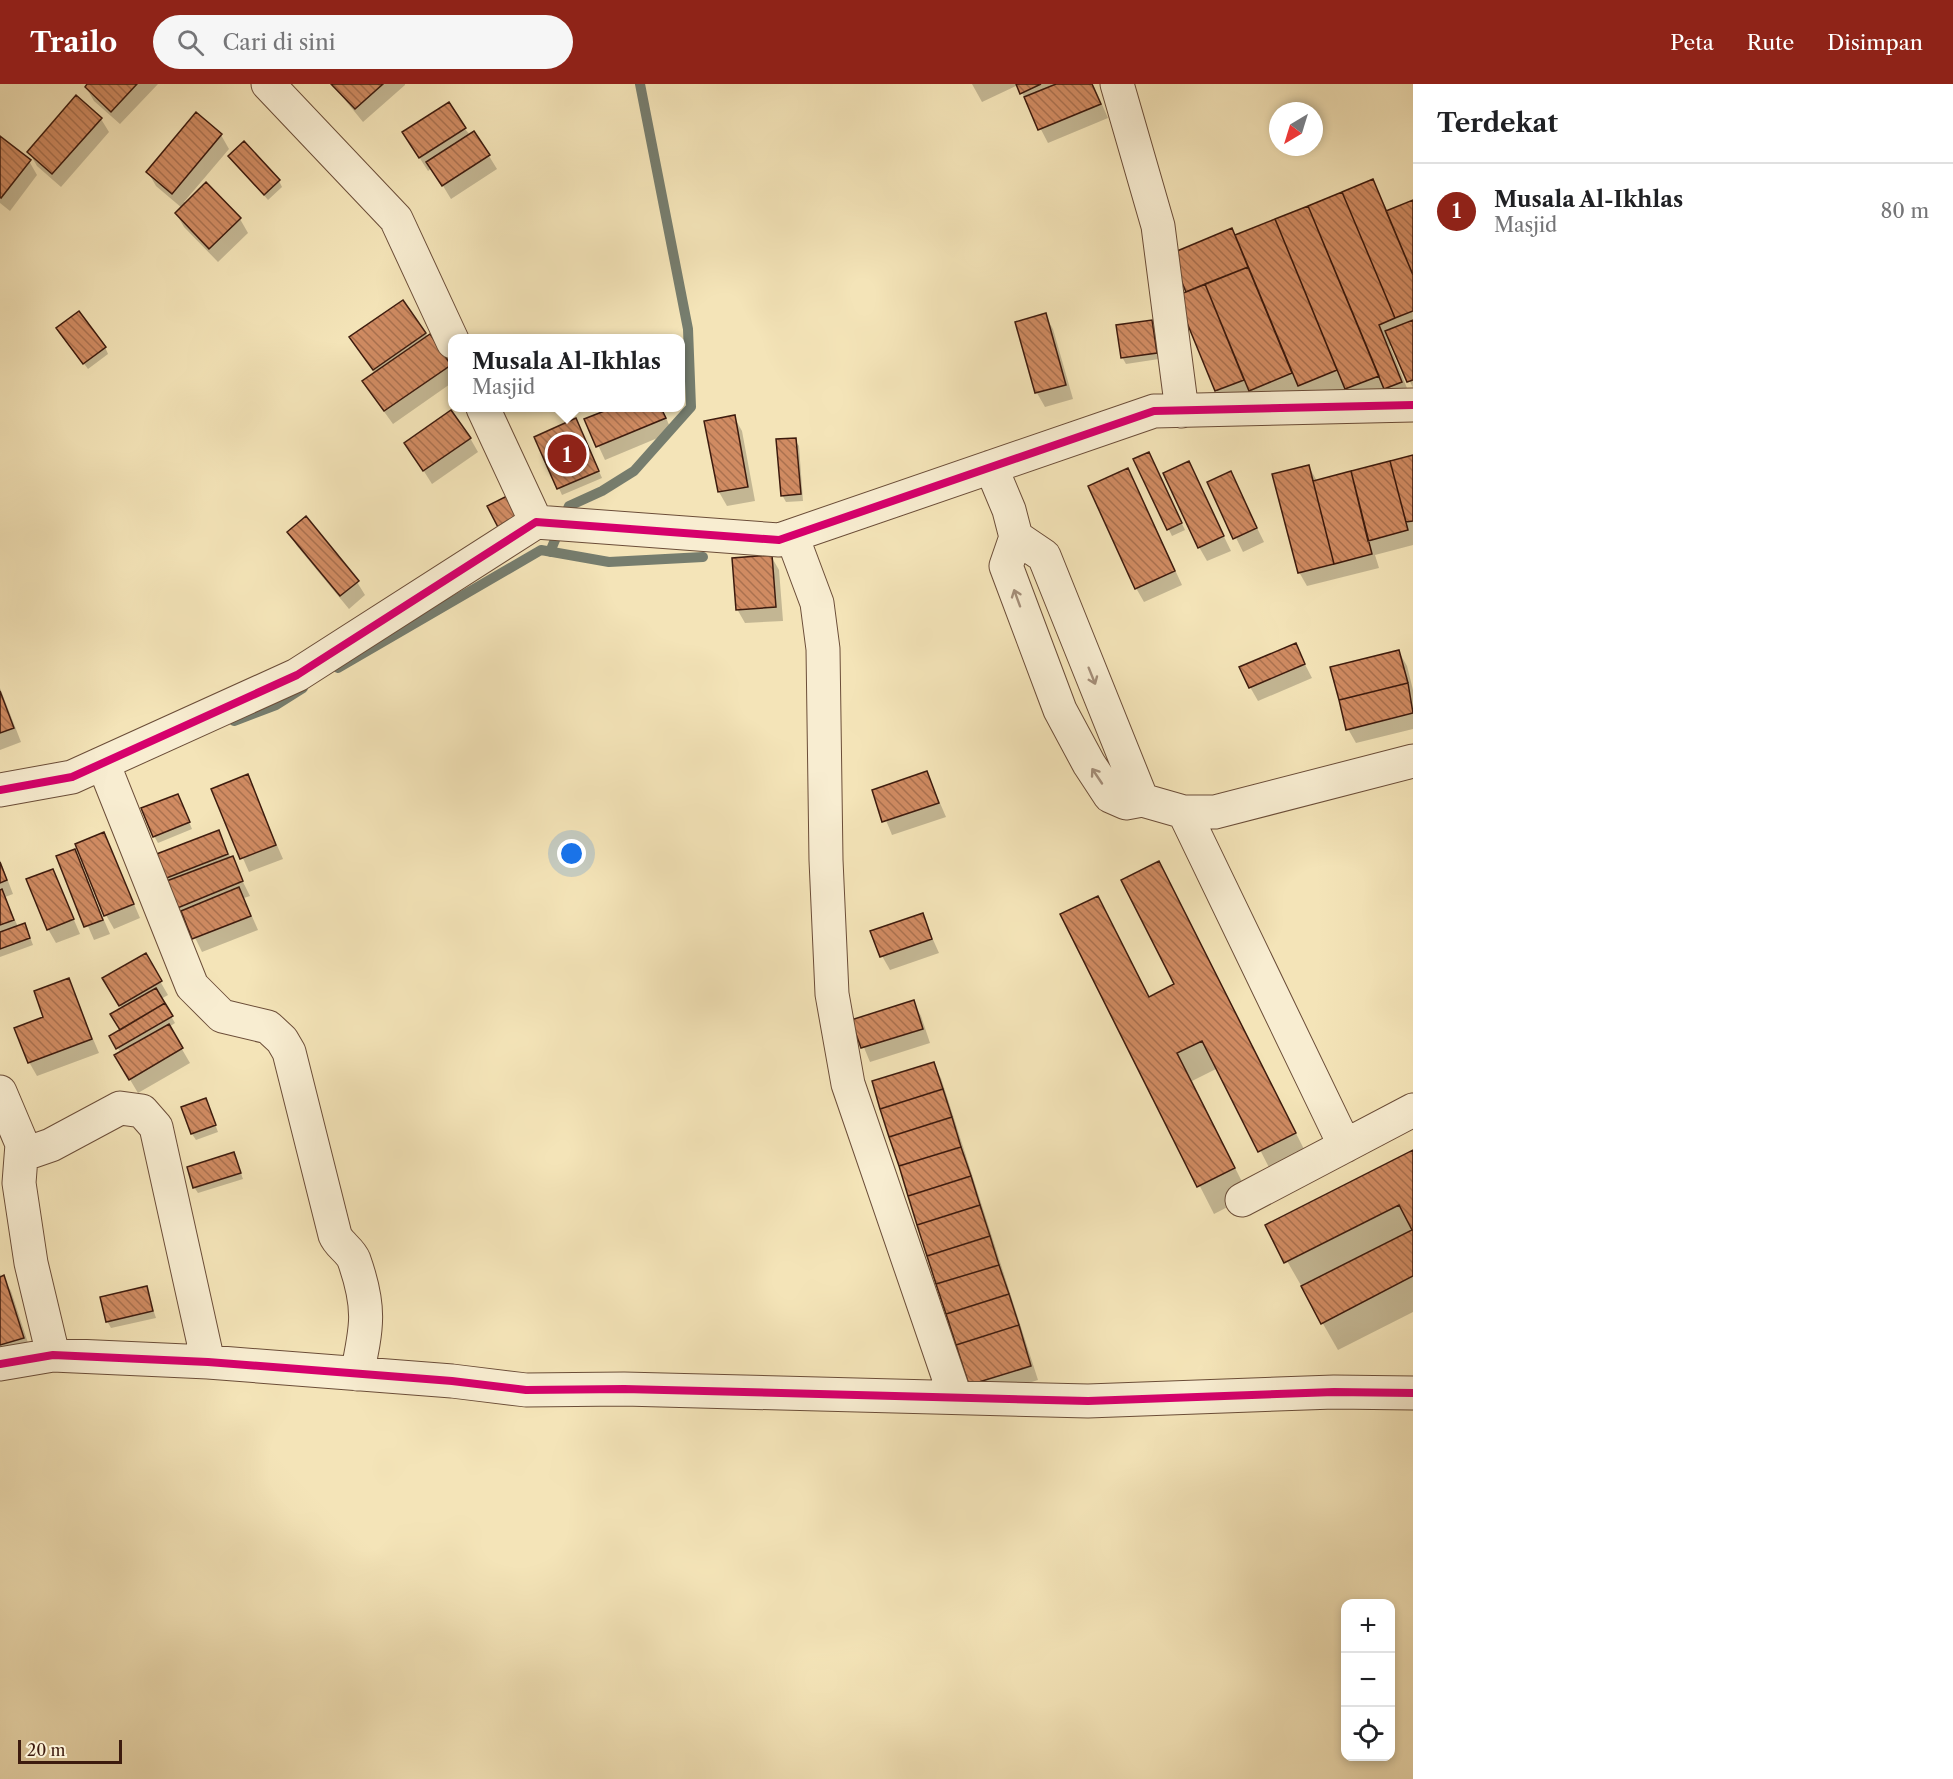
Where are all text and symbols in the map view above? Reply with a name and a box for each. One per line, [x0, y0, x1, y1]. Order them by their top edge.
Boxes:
search box [153, 15, 573, 69]
text: Trailo [30, 25, 117, 59]
icon: search [174, 26, 207, 59]
text: Cari di sini [222, 29, 336, 56]
text: Peta [1670, 30, 1714, 55]
text: Rute [1747, 30, 1794, 55]
text: Disimpan [1827, 30, 1923, 55]
north arrow [1269, 102, 1323, 156]
text: Terdekat [1437, 107, 1558, 139]
text: Musala Al-Ikhlas [1494, 186, 1683, 213]
text: 1 [1452, 199, 1461, 223]
text: 80 m [1881, 199, 1929, 223]
text: Masjid [1494, 213, 1557, 237]
popup [448, 334, 685, 412]
text: Musala Al-Ikhlas [472, 348, 661, 375]
text: Masjid [472, 375, 535, 399]
pin: 1 [548, 432, 586, 476]
one-way arrow [1011, 589, 1022, 608]
one-way arrow [1087, 666, 1098, 685]
one-way arrow [1090, 767, 1103, 784]
your location [557, 839, 586, 868]
map controls [1341, 1599, 1395, 1761]
button: + [1341, 1599, 1395, 1653]
button: − [1341, 1653, 1395, 1707]
button: locate [1341, 1707, 1395, 1761]
scale bar [18, 1737, 122, 1764]
text: 20 m [27, 1740, 66, 1760]

